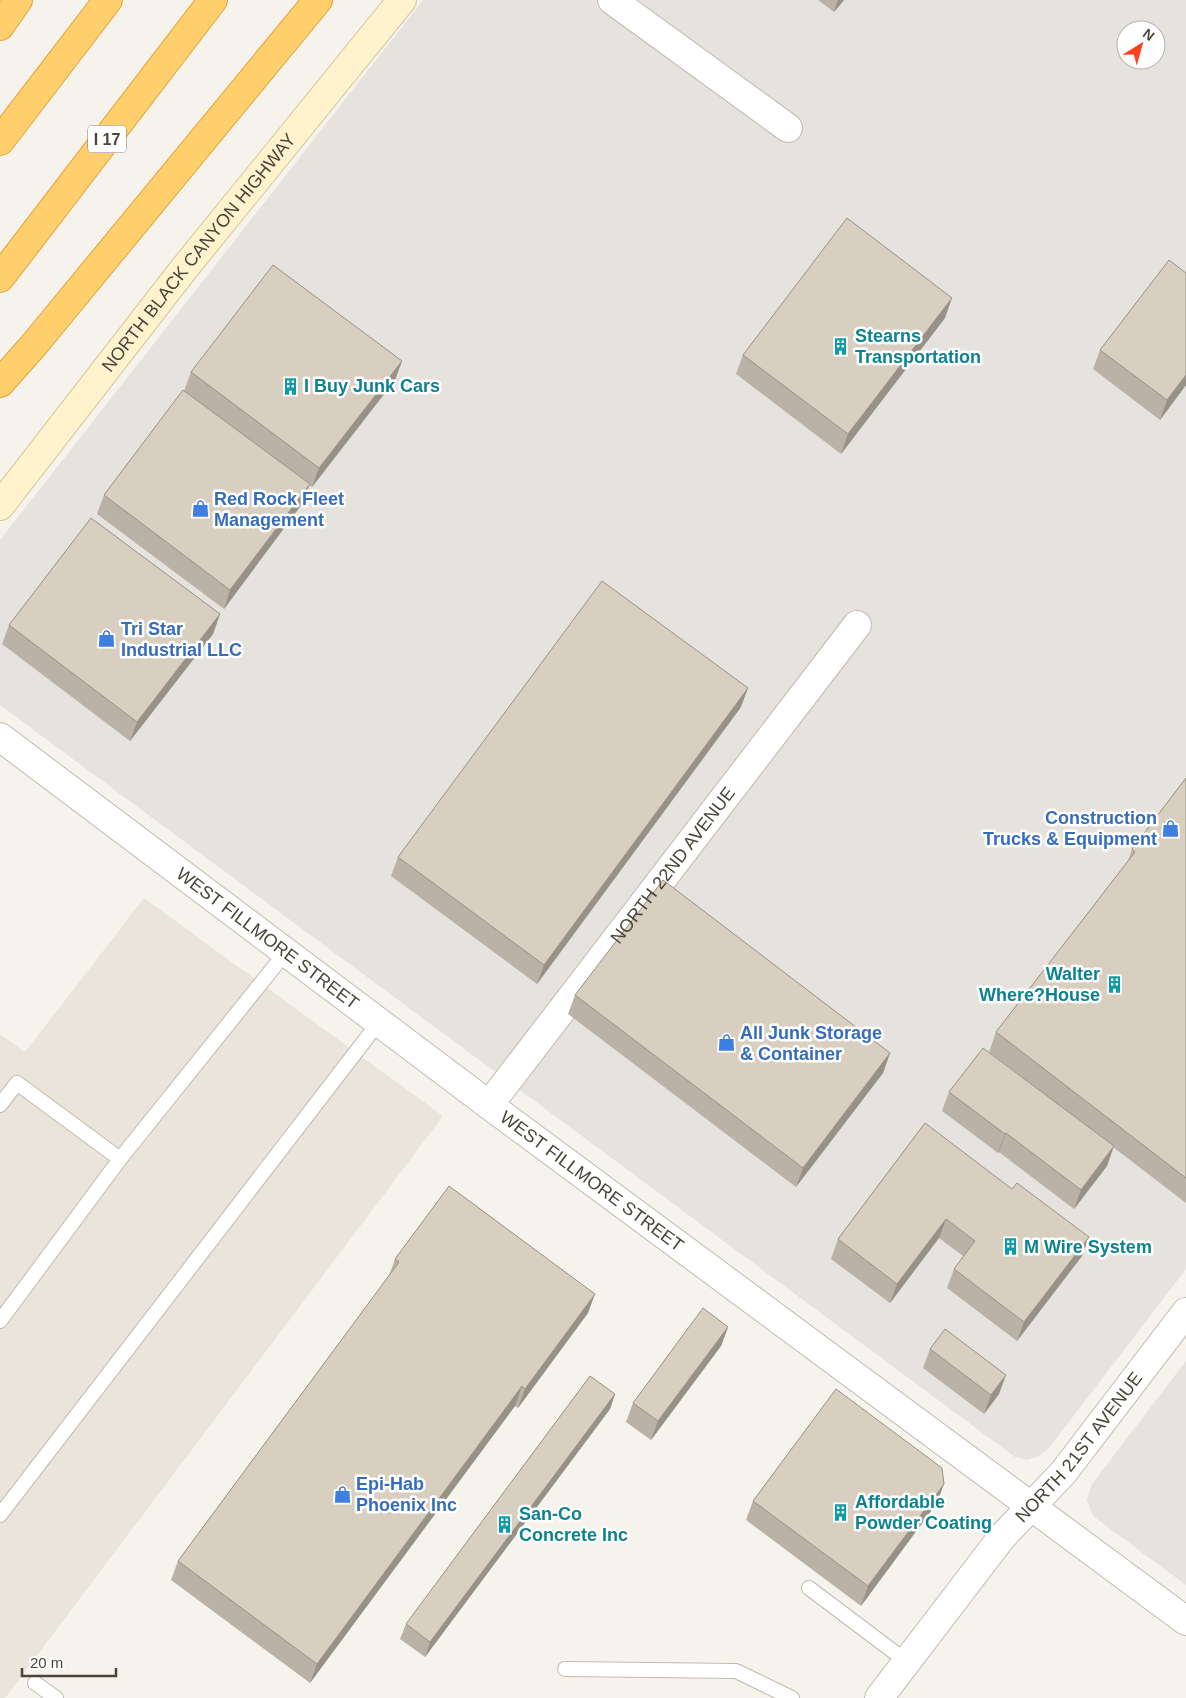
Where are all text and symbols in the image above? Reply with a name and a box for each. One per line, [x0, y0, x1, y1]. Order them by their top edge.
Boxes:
north arrow [1116, 20, 1166, 70]
text: N [1140, 25, 1158, 44]
road number: I 17 [88, 126, 126, 152]
street label: NORTH BLACK CANYON HIGHWAY [98, 129, 300, 376]
place label: Stearns Transportation [855, 326, 981, 367]
building icon: Stearns Transportation [831, 336, 851, 356]
building icon: I Buy Junk Cars [280, 376, 300, 396]
place label: I Buy Junk Cars [304, 376, 440, 396]
place label: Red Rock Fleet Management [214, 489, 344, 530]
shop icon: Red Rock Fleet Management [190, 499, 210, 519]
place label: Tri Star Industrial LLC [121, 619, 242, 660]
shop icon: Tri Star Industrial LLC [97, 629, 117, 649]
street label: NORTH 22ND AVENUE [607, 783, 739, 947]
place label: Construction Trucks & Equipment [983, 808, 1157, 849]
shop icon: Construction Trucks & Equipment [1161, 818, 1181, 838]
street label: WEST FILLMORE STREET [173, 863, 363, 1013]
place label: Walter Where?House [979, 964, 1100, 1005]
building icon: Walter Where?House [1104, 974, 1124, 994]
place label: All Junk Storage & Container [740, 1023, 882, 1064]
shop icon: All Junk Storage & Container [716, 1033, 736, 1053]
street label: WEST FILLMORE STREET [496, 1107, 687, 1255]
building icon: M Wire System [1000, 1237, 1020, 1257]
place label: M Wire System [1024, 1237, 1152, 1257]
street label: NORTH 21ST AVENUE [1012, 1368, 1146, 1526]
place label: Epi-Hab Phoenix Inc [356, 1474, 457, 1515]
shop icon: Epi-Hab Phoenix Inc [332, 1484, 352, 1504]
place label: Affordable Powder Coating [855, 1492, 992, 1533]
building icon: Affordable Powder Coating [831, 1502, 851, 1522]
place label: San-Co Concrete Inc [519, 1504, 628, 1545]
building icon: San-Co Concrete Inc [495, 1514, 515, 1534]
scale bar [22, 1646, 116, 1678]
text: 20 m [30, 1654, 63, 1671]

